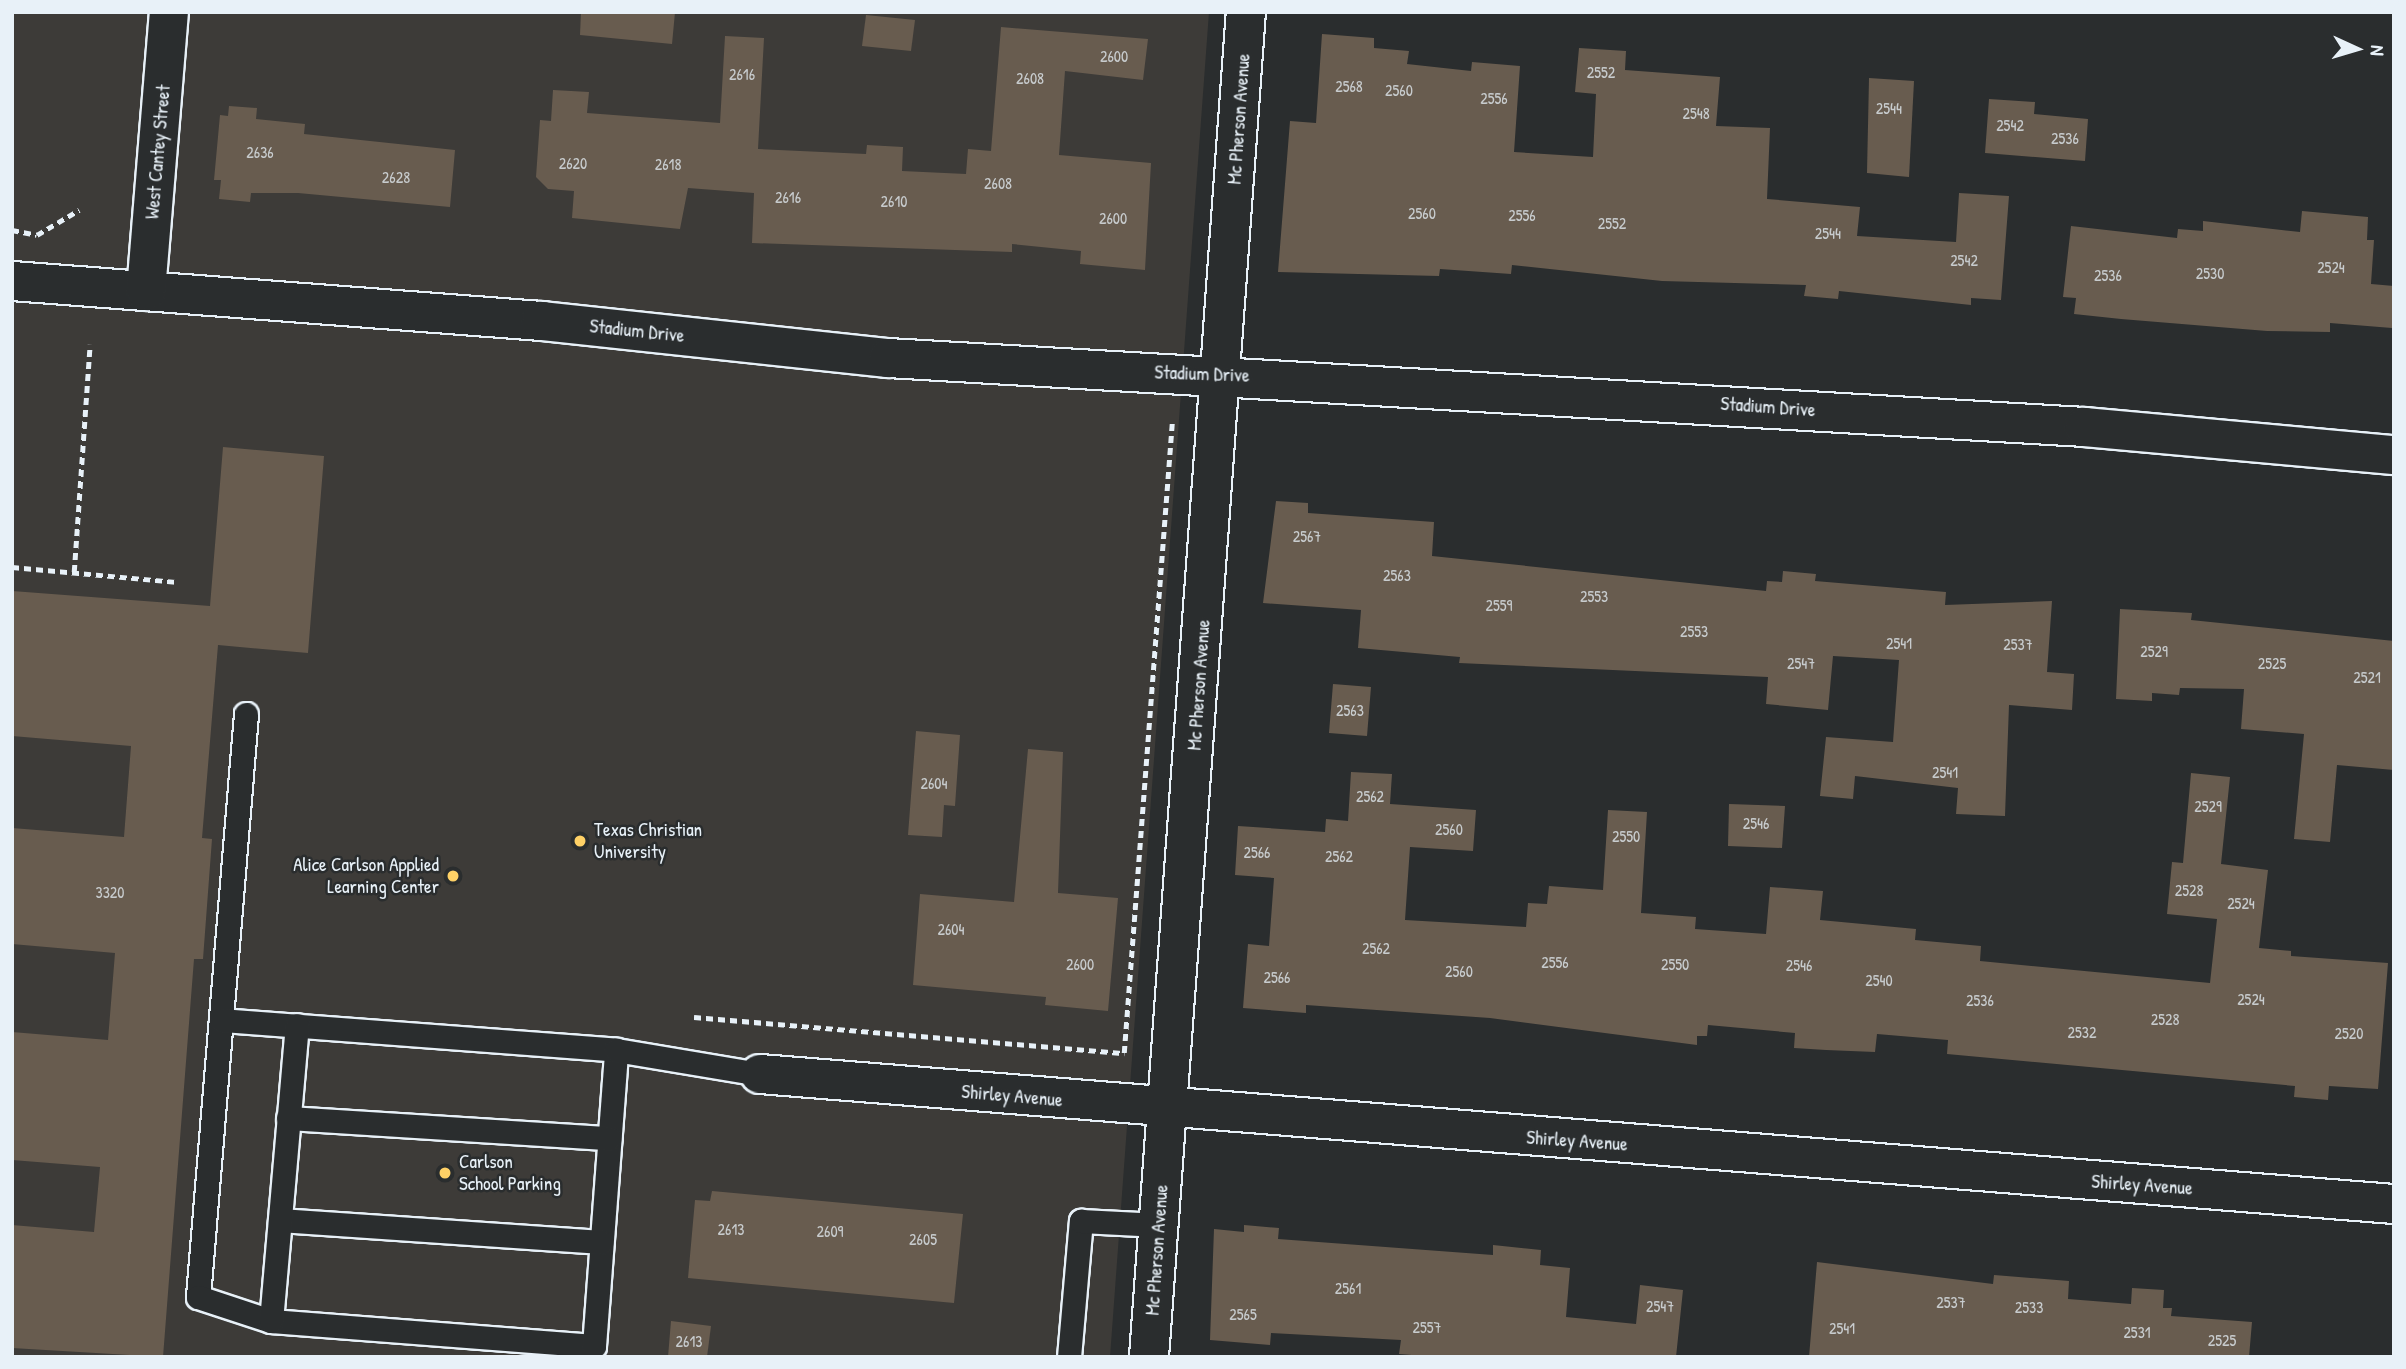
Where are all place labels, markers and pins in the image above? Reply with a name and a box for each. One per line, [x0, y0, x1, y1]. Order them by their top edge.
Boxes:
place label: Texas Christian University [594, 819, 702, 863]
marker: Texas Christian University [572, 833, 588, 849]
place label: Alice Carlson Applied Learning Center [293, 854, 439, 898]
marker: Alice Carlson Applied Learning Center [445, 868, 461, 884]
place label: Carlson School Parking [459, 1151, 561, 1195]
marker: Carlson School Parking [437, 1165, 453, 1181]

